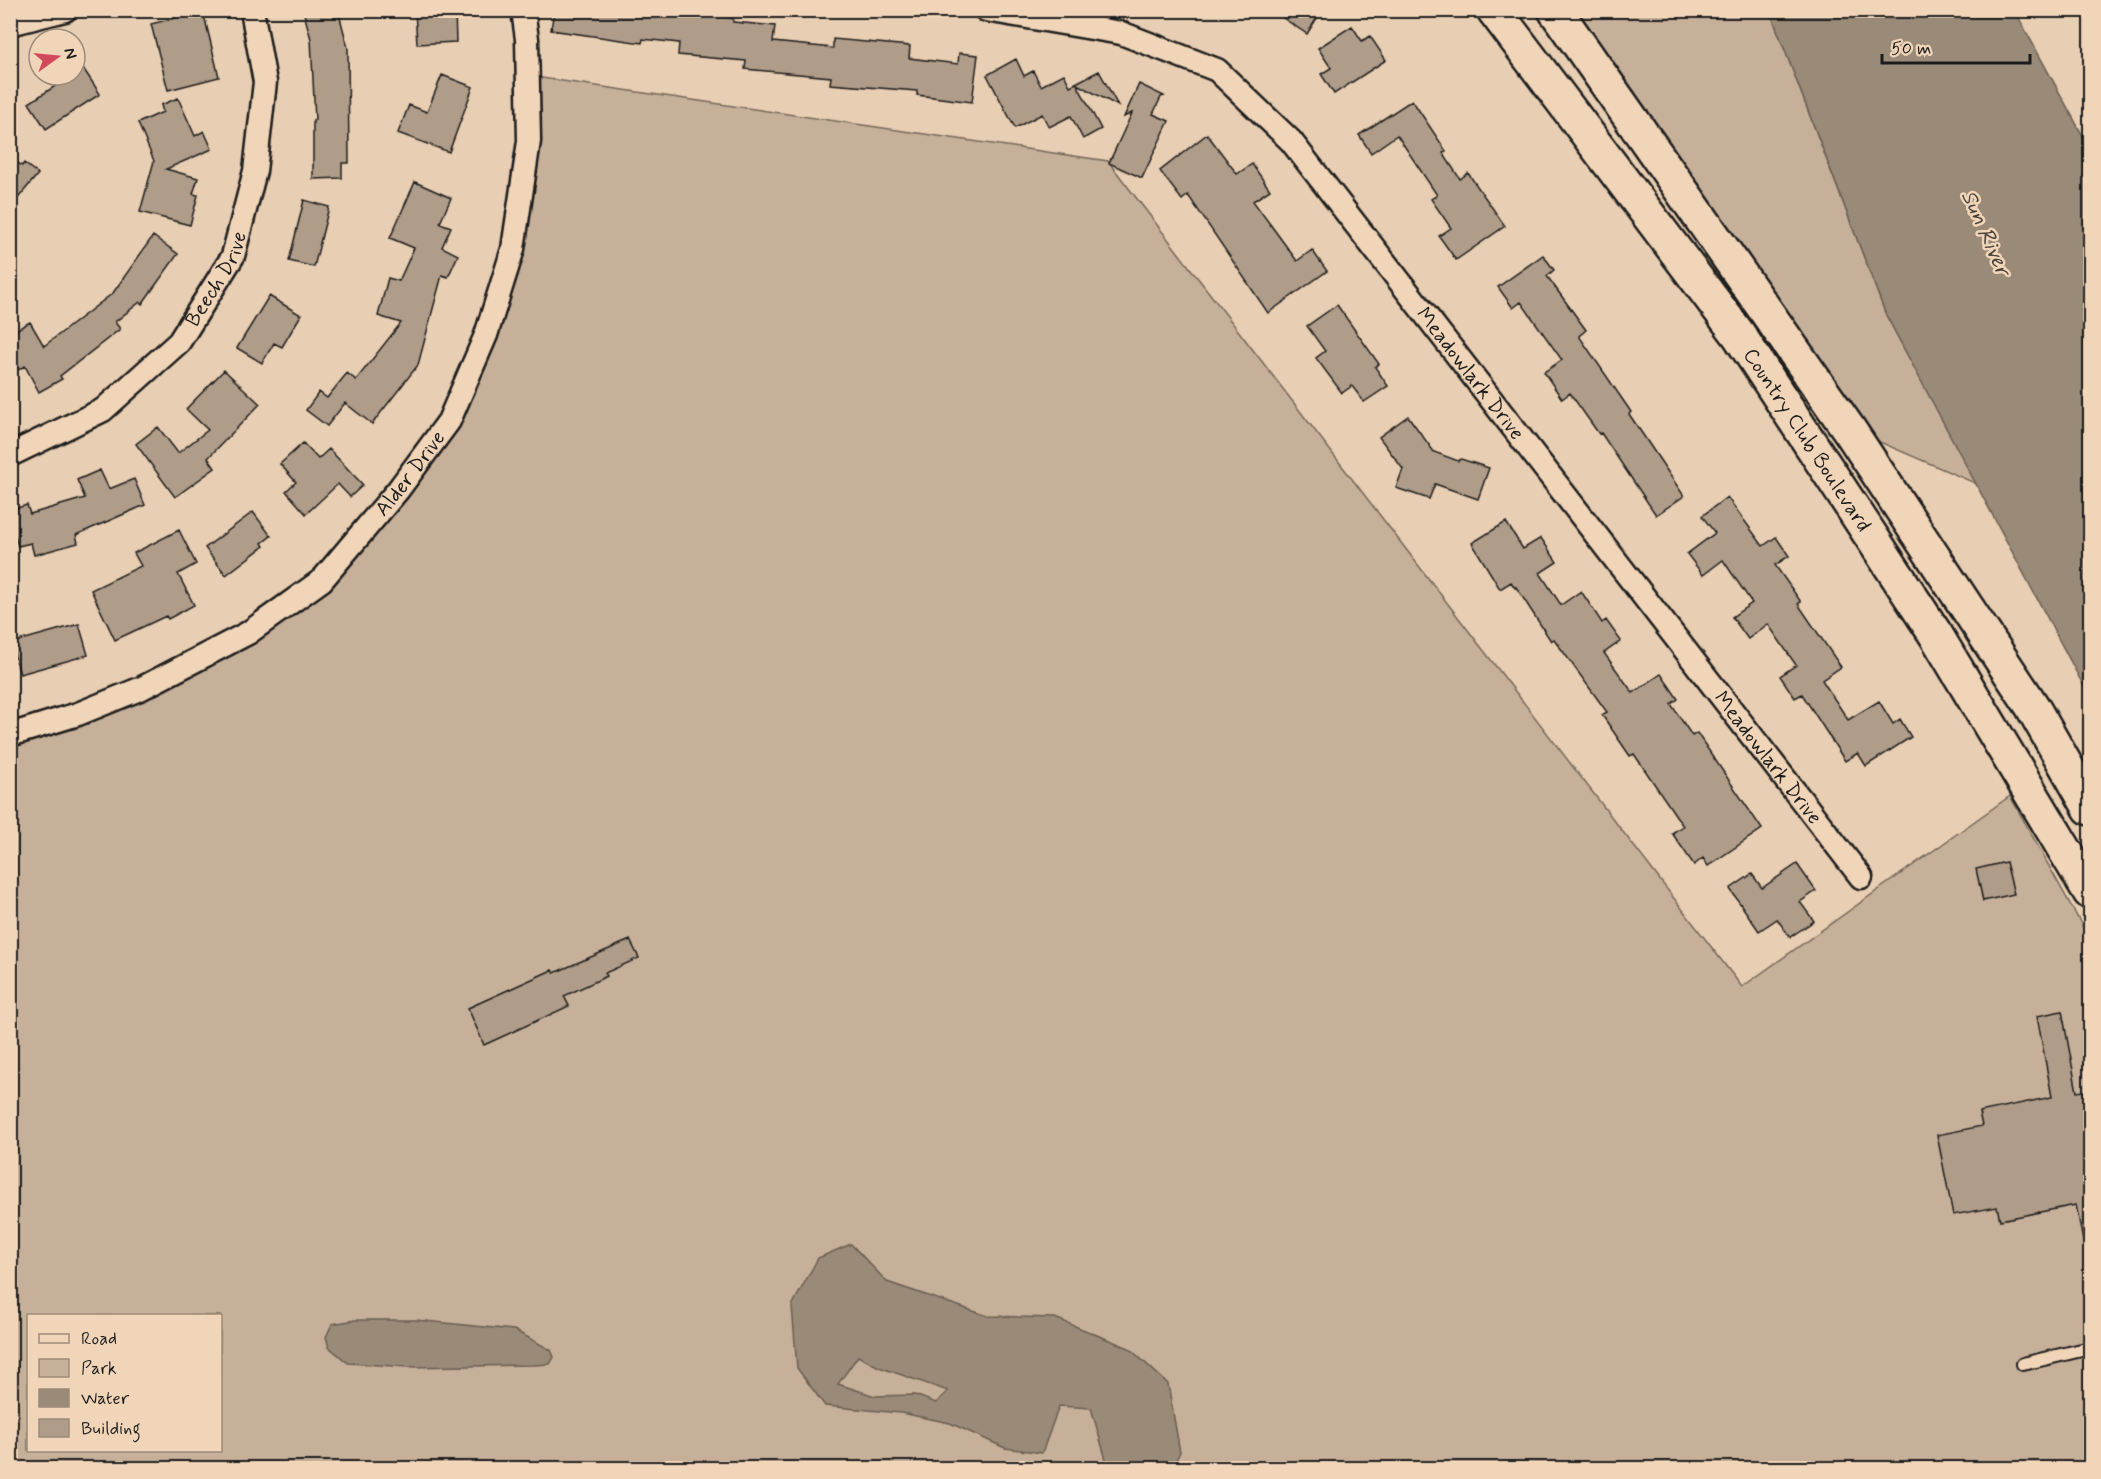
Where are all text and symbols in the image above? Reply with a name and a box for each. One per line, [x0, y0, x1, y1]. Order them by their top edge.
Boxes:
north arrow [27, 27, 87, 87]
scale bar [1882, 27, 2030, 65]
text: 50 m [1891, 37, 1931, 61]
text: N [59, 46, 82, 61]
water label: Sun River [1954, 186, 2018, 282]
street label: Beech Drive [179, 229, 254, 332]
street label: Meadowlark Drive [1410, 301, 1530, 446]
street label: Country Club Boulevard [1736, 343, 1877, 537]
street label: Alder Drive [369, 425, 452, 522]
street label: Meadowlark Drive [1707, 686, 1828, 830]
legend [27, 1314, 222, 1452]
text: Road [81, 1327, 117, 1351]
text: Park [81, 1357, 117, 1381]
text: Water [81, 1387, 130, 1411]
text: Building [81, 1417, 141, 1443]

